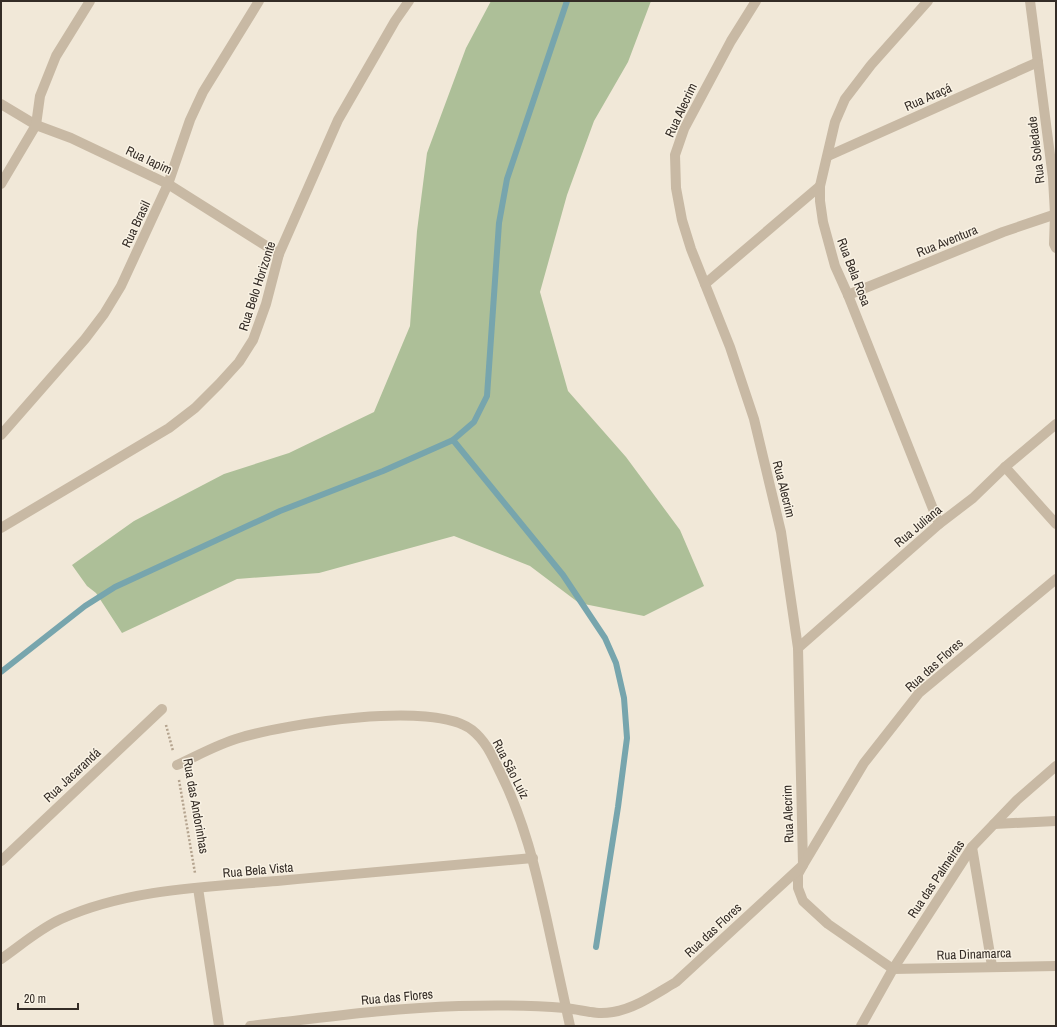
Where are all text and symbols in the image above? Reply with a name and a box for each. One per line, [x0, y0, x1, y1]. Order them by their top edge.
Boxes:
street label: Rua Araçá [902, 79, 954, 115]
street label: Rua Alecrim [661, 80, 701, 140]
street label: Rua Soledade [1023, 115, 1049, 185]
street label: Rua Iapim [123, 142, 175, 178]
street label: Rua Brasil [118, 198, 154, 250]
street label: Rua Aventura [914, 221, 980, 261]
street label: Rua Bela Rosa [833, 235, 875, 309]
street label: Rua Belo Horizonte [235, 239, 279, 333]
street label: Rua Alecrim [769, 459, 799, 519]
street label: Rua Juliana [891, 501, 945, 551]
street label: Rua das Flores [901, 635, 967, 695]
street label: Rua São Luíz [489, 736, 533, 802]
street label: Rua Jacarandá [40, 744, 104, 806]
street label: Rua das Andorinhas [179, 757, 213, 855]
street label: Rua Alecrim [778, 785, 798, 843]
street label: Rua das Palmeiras [904, 837, 968, 921]
street label: Rua Bela Vista [222, 858, 294, 882]
street label: Rua das Flores [681, 899, 745, 961]
street label: Rua Dinamarca [936, 944, 1012, 964]
scale bar [18, 985, 78, 1011]
street label: Rua das Flores [360, 985, 434, 1009]
text: 20 m [24, 991, 46, 1007]

